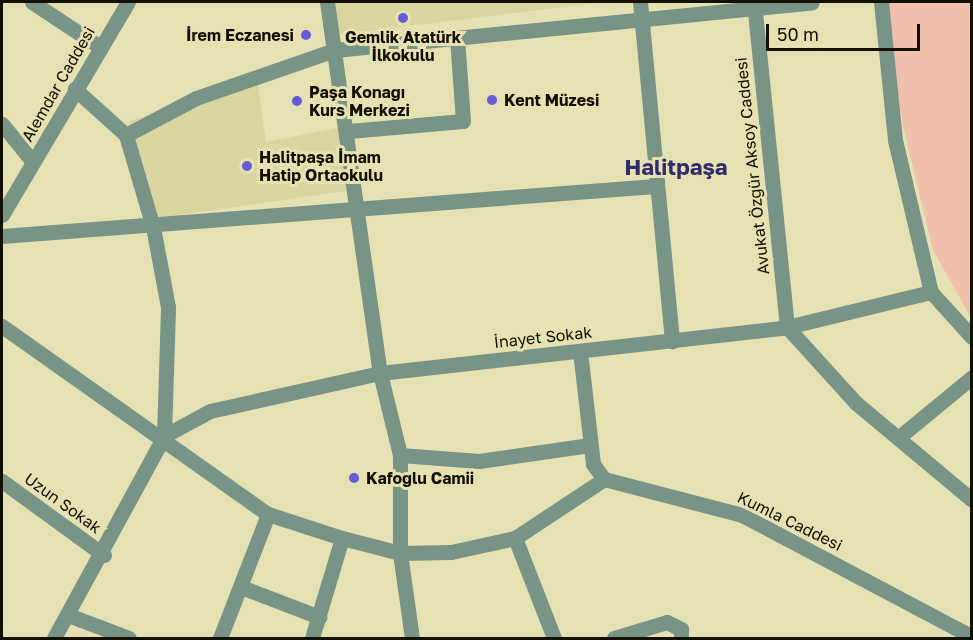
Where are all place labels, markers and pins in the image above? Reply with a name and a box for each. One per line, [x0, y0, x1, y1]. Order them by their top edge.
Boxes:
marker: Gemlik Atatürk İlkokulu [396, 11, 410, 25]
place label: İrem Eczanesi [186, 25, 294, 45]
place label: Gemlik Atatürk İlkokulu [345, 27, 461, 65]
marker: İrem Eczanesi [299, 28, 313, 42]
place label: Paşa Konağı Kurs Merkezi [309, 82, 410, 120]
place label: Kent Müzesi [504, 90, 599, 110]
marker: Kent Müzesi [485, 93, 499, 107]
marker: Paşa Konağı Kurs Merkezi [290, 94, 304, 108]
place label: Halitpaşa İmam Hatip Ortaokulu [259, 147, 383, 185]
marker: Halitpaşa İmam Hatip Ortaokulu [240, 159, 254, 173]
place label: Kafoğlu Camii [366, 468, 474, 488]
marker: Kafoğlu Camii [347, 471, 361, 485]

